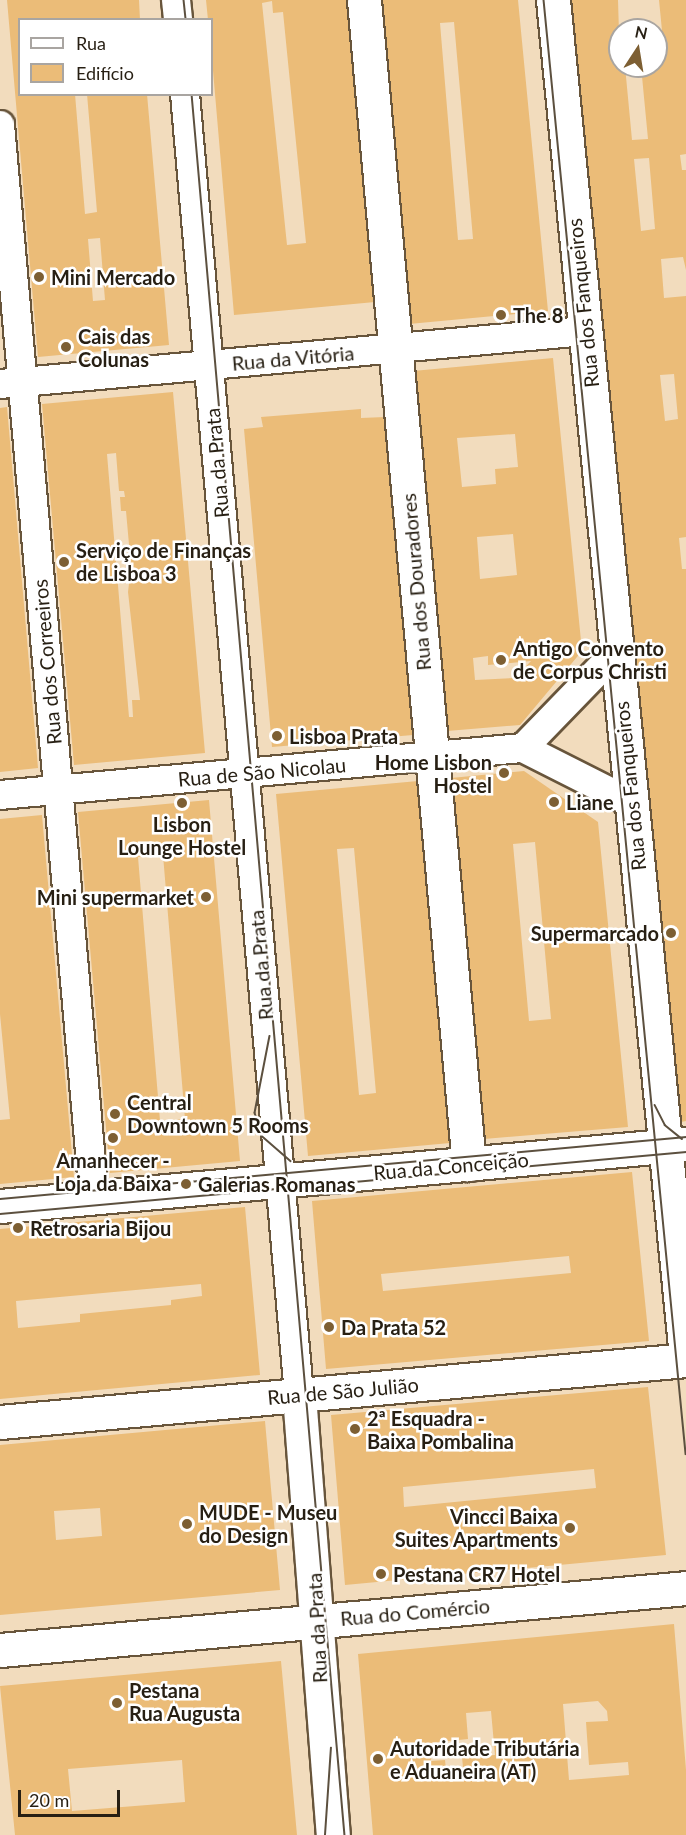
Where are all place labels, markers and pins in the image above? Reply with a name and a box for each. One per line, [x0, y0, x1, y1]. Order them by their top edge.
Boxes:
place label: Mini Mercado [51, 265, 175, 289]
marker: Mini Mercado [32, 270, 46, 284]
place label: The 8 [513, 303, 563, 327]
marker: The 8 [494, 308, 508, 322]
place label: Cais das Colunas [78, 324, 150, 371]
marker: Cais das Colunas [59, 340, 73, 354]
place label: Serviço de Finanças de Lisboa 3 [76, 538, 251, 585]
marker: Serviço de Finanças de Lisboa 3 [57, 555, 71, 569]
place label: Antigo Convento de Corpus Christi [513, 636, 667, 683]
marker: Antigo Convento de Corpus Christi [494, 653, 508, 667]
place label: Lisboa Prata [289, 724, 398, 748]
marker: Lisboa Prata [270, 729, 284, 743]
place label: Home Lisbon Hostel [375, 750, 492, 797]
marker: Home Lisbon Hostel [497, 766, 511, 780]
place label: Liane [566, 790, 614, 814]
marker: Liane [547, 795, 561, 809]
marker: Lisbon Lounge Hostel [175, 796, 189, 810]
place label: Lisbon Lounge Hostel [118, 813, 246, 860]
place label: Mini supermarket [37, 885, 194, 909]
marker: Mini supermarket [199, 890, 213, 904]
place label: Supermarcado [531, 921, 659, 945]
marker: Supermarcado [664, 926, 678, 940]
place label: Central Downtown 5 Rooms [127, 1090, 309, 1137]
marker: Central Downtown 5 Rooms [108, 1107, 122, 1121]
marker: Amanhecer - Loja da Baixa [106, 1131, 120, 1145]
place label: Amanhecer - Loja da Baixa [55, 1148, 171, 1195]
place label: Galerias Romanas [198, 1172, 355, 1196]
marker: Galerias Romanas [179, 1177, 193, 1191]
place label: Retrosaria Bijou [30, 1216, 171, 1240]
marker: Retrosaria Bijou [11, 1221, 25, 1235]
place label: Da Prata 52 [341, 1315, 446, 1339]
marker: Da Prata 52 [322, 1320, 336, 1334]
place label: 2ª Esquadra - Baixa Pombalina [367, 1406, 514, 1453]
marker: 2ª Esquadra - Baixa Pombalina [348, 1422, 362, 1436]
place label: MUDE - Museu do Design [199, 1500, 337, 1547]
place label: Vincci Baixa Suites Apartments [394, 1504, 558, 1551]
marker: MUDE - Museu do Design [180, 1517, 194, 1531]
marker: Vincci Baixa Suites Apartments [563, 1521, 577, 1535]
place label: Pestana CR7 Hotel [393, 1562, 560, 1586]
marker: Pestana CR7 Hotel [374, 1567, 388, 1581]
place label: Pestana Rua Augusta [129, 1679, 241, 1726]
marker: Pestana Rua Augusta [110, 1696, 124, 1710]
place label: Autoridade Tributária e Aduaneira (AT) [390, 1736, 580, 1783]
marker: Autoridade Tributária e Aduaneira (AT) [371, 1752, 385, 1766]

